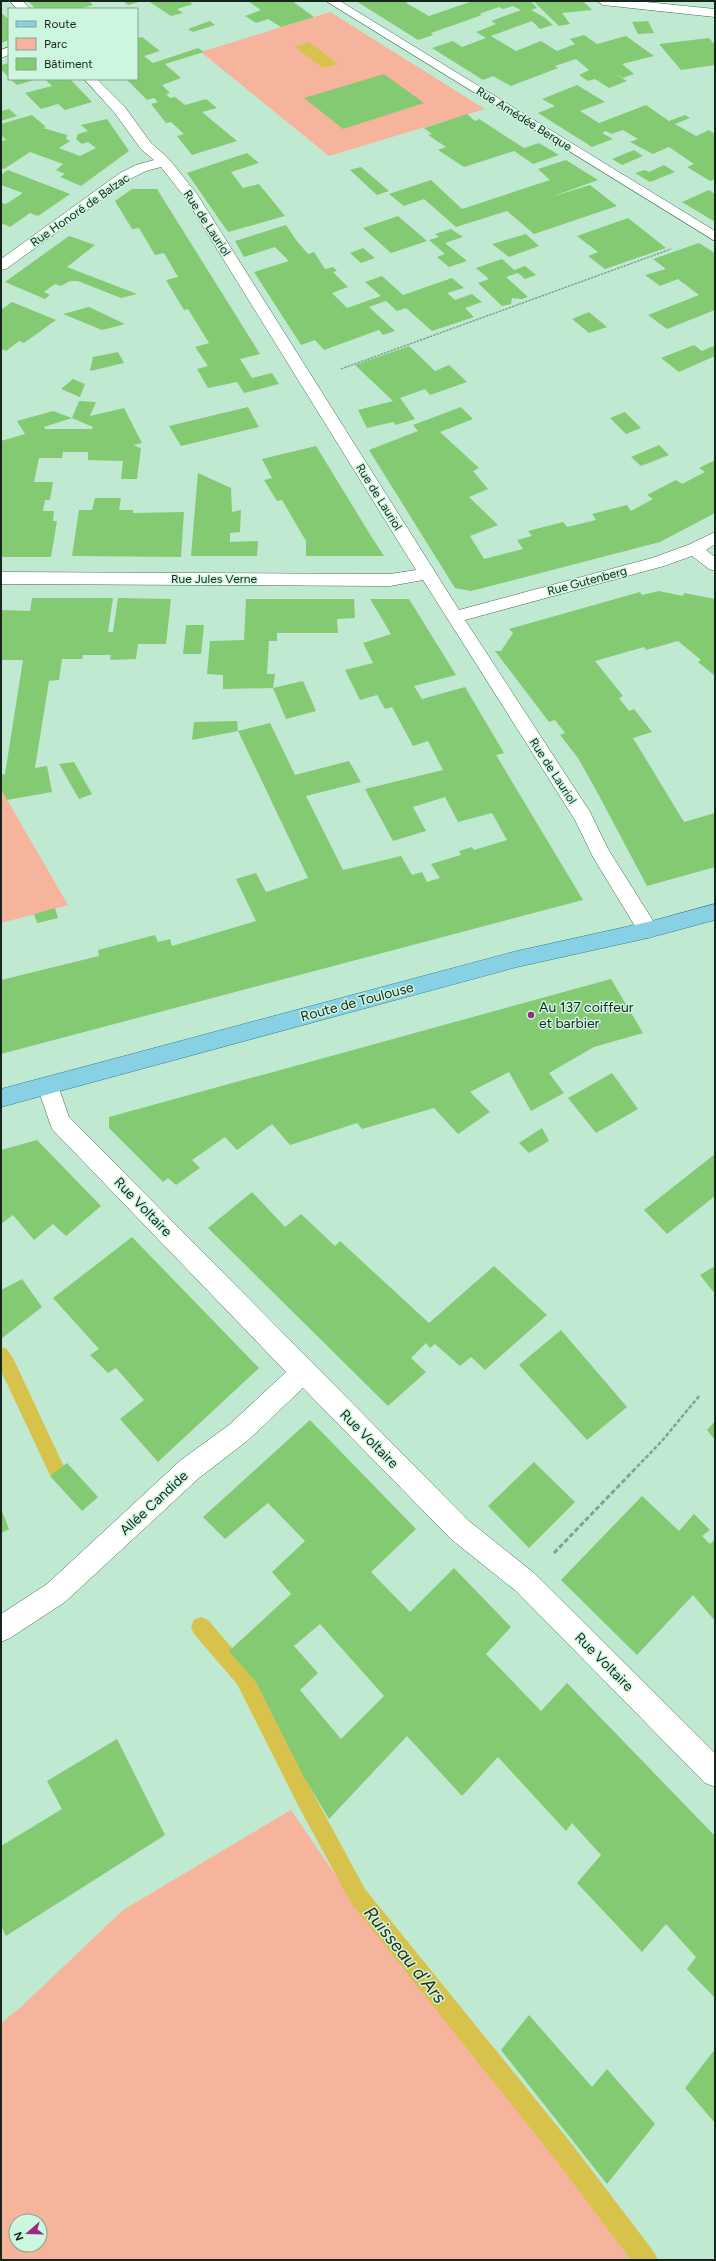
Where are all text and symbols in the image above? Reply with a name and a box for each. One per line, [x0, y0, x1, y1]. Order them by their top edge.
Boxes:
legend [8, 8, 138, 80]
text: Route [44, 17, 77, 31]
text: Parc [44, 37, 68, 51]
text: Bâtiment [44, 57, 93, 71]
street label: Rue Amédée Berque [474, 84, 575, 154]
street label: Rue Honoré de Balzac [28, 170, 133, 250]
street label: Rue de Lauriol [180, 187, 234, 259]
street label: Rue de Lauriol [353, 461, 405, 533]
street label: Rue Gutenberg [546, 564, 628, 598]
street label: Rue Jules Verne [171, 572, 257, 586]
street label: Rue de Lauriol [526, 735, 580, 807]
street label: Route de Toulouse [299, 979, 416, 1025]
place label: Au 137 coiffeur et barbier [539, 999, 634, 1032]
marker: Au 137 coiffeur et barbier [526, 1010, 536, 1020]
street label: Rue Voltaire [110, 1174, 176, 1241]
street label: Rue Voltaire [336, 1406, 402, 1472]
street label: Allée Candide [116, 1467, 192, 1539]
street label: Rue Voltaire [571, 1629, 637, 1695]
water label: Ruisseau d'Ars [359, 1902, 451, 2008]
north arrow [8, 2213, 48, 2253]
text: N [12, 2230, 27, 2242]

